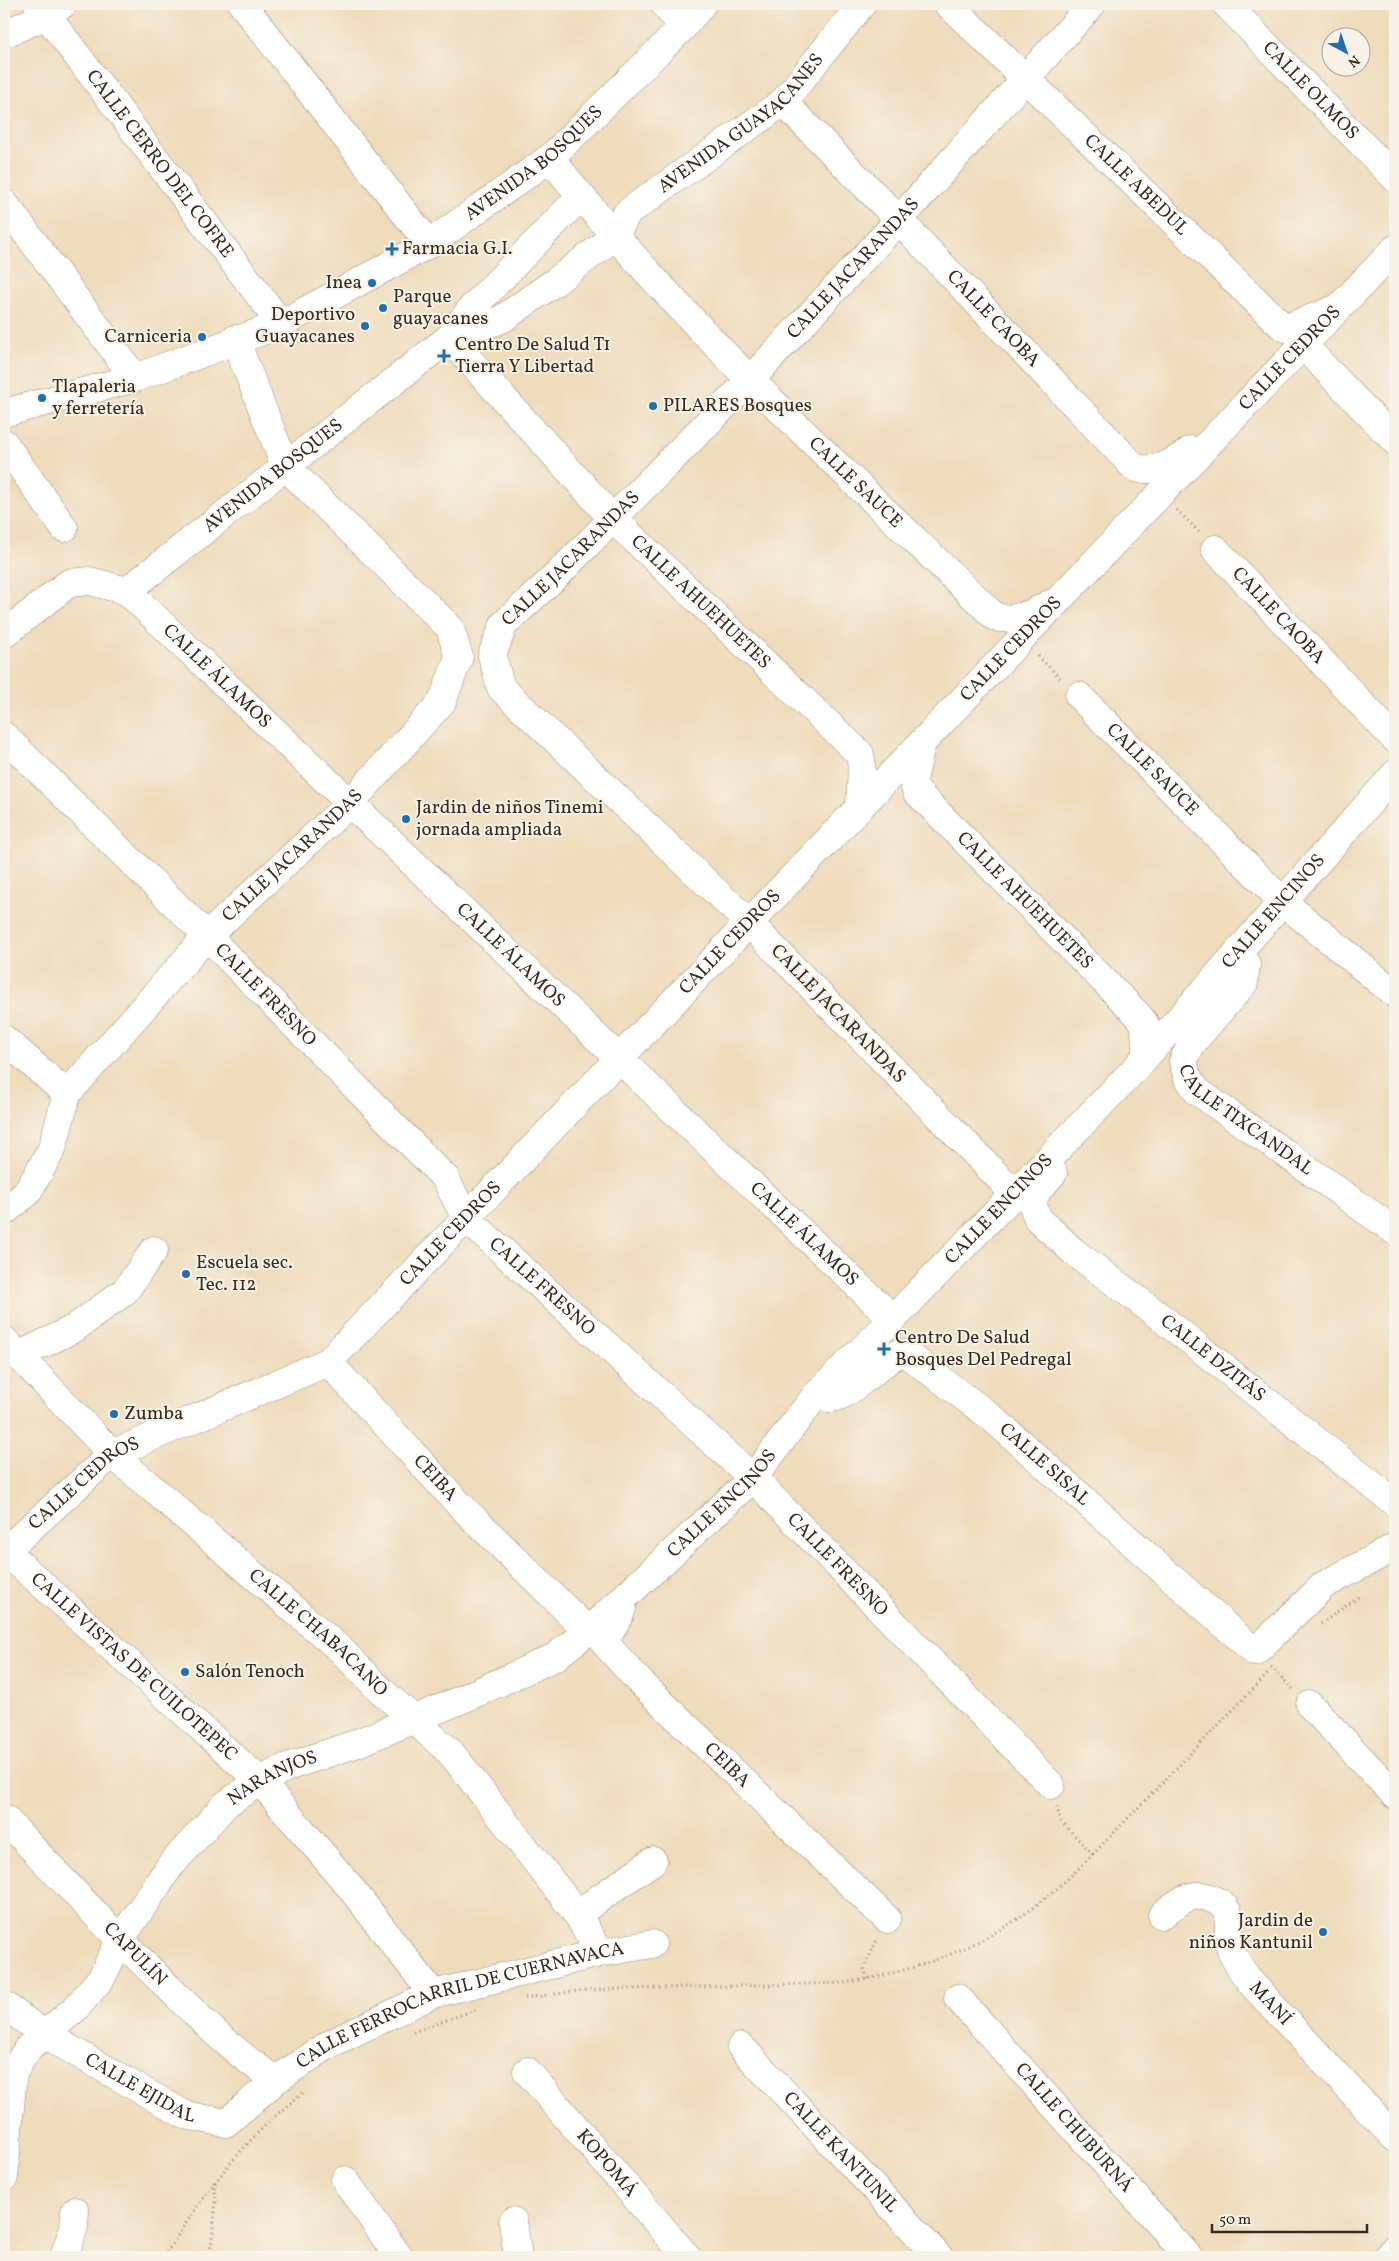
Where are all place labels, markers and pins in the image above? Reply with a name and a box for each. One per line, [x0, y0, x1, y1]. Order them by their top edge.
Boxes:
place label: Farmacia G.I. [402, 236, 512, 262]
marker: Farmacia G.I. [386, 243, 398, 255]
place label: Inea [325, 270, 362, 296]
marker: Inea [366, 277, 378, 289]
place label: Parque guayacanes [393, 284, 489, 332]
place label: Deportivo Guayacanes [255, 302, 355, 350]
marker: Parque guayacanes [377, 302, 389, 314]
marker: Deportivo Guayacanes [359, 320, 371, 332]
place label: Carniceria [104, 324, 192, 350]
marker: Carniceria [196, 331, 208, 343]
place label: Centro De Salud T1 Tierra Y Libertad [455, 332, 611, 380]
marker: Centro De Salud T1 Tierra Y Libertad [437, 349, 451, 363]
place label: Tlapaleria y ferretería [52, 374, 145, 422]
marker: Tlapaleria y ferretería [36, 392, 48, 404]
place label: PILARES Bosques [663, 393, 812, 419]
marker: PILARES Bosques [647, 400, 659, 412]
place label: Jardin de niños Tinemi jornada ampliada [416, 795, 604, 843]
marker: Jardin de niños Tinemi jornada ampliada [400, 813, 412, 825]
place label: Escuela sec. Tec. 112 [196, 1250, 293, 1298]
marker: Escuela sec. Tec. 112 [180, 1268, 192, 1280]
place label: Centro De Salud Bosques Del Pedregal [895, 1325, 1072, 1373]
marker: Centro De Salud Bosques Del Pedregal [877, 1342, 891, 1356]
place label: Zumba [124, 1401, 183, 1427]
marker: Zumba [108, 1408, 120, 1420]
place label: Salón Tenoch [195, 1659, 305, 1685]
marker: Salón Tenoch [179, 1666, 191, 1678]
place label: Jardin de niños Kantunil [1189, 1908, 1313, 1956]
marker: Jardin de niños Kantunil [1317, 1926, 1329, 1938]

